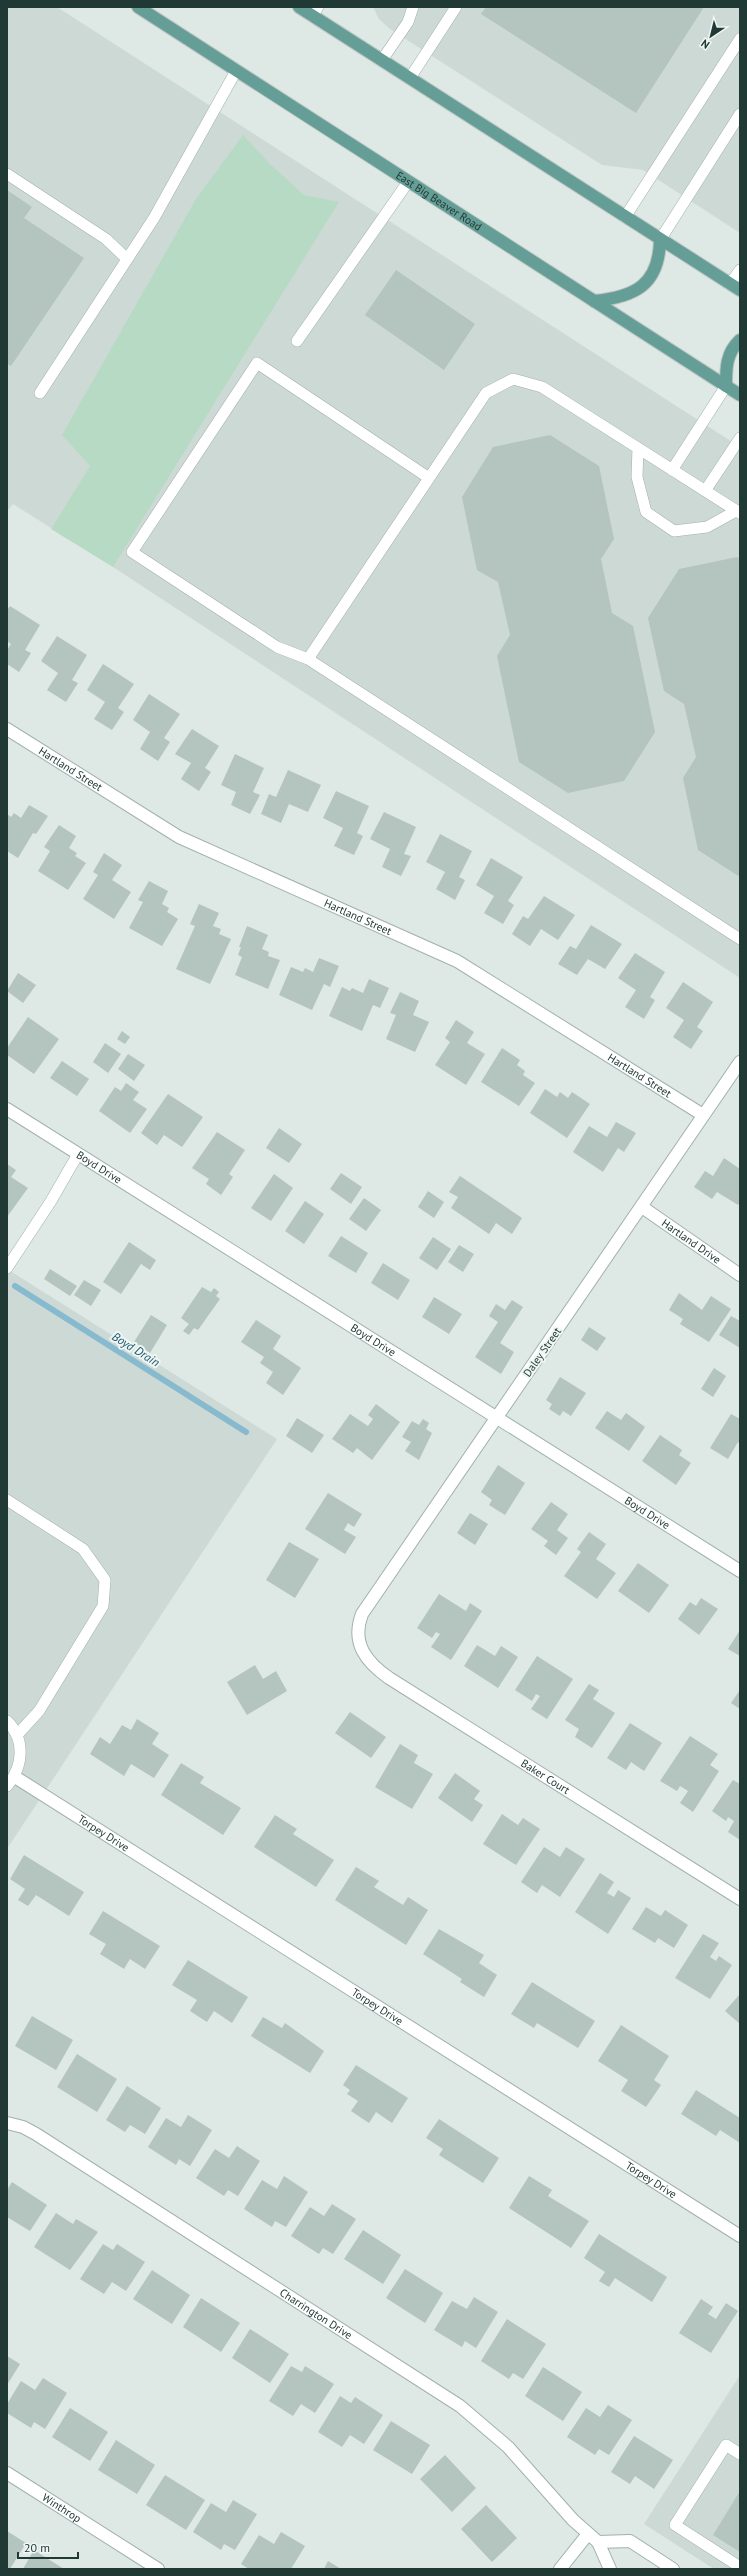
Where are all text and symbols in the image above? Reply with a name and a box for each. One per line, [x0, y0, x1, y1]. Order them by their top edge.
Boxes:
north arrow [691, 16, 731, 56]
text: N [698, 36, 712, 52]
street label: East Big Beaver Road [393, 168, 484, 234]
street label: Hartland Street [36, 744, 105, 794]
street label: Hartland Street [322, 896, 394, 938]
street label: Hartland Street [605, 1050, 674, 1101]
street label: Boyd Drive [74, 1148, 125, 1187]
street label: Hartland Drive [659, 1216, 724, 1267]
street label: Boyd Drive [348, 1320, 399, 1360]
street label: Daley Street [520, 1324, 564, 1379]
water label: Boyd Drain [109, 1328, 163, 1370]
street label: Boyd Drive [622, 1493, 673, 1532]
street label: Baker Court [519, 1756, 573, 1797]
street label: Torpey Drive [75, 1812, 132, 1855]
street label: Torpey Drive [349, 1985, 406, 2028]
street label: Torpey Drive [623, 2158, 680, 2201]
street label: Charrington Drive [277, 2285, 355, 2342]
street label: Winthrop [40, 2490, 84, 2525]
scale bar [18, 2534, 78, 2560]
text: 20 m [24, 2540, 50, 2555]

